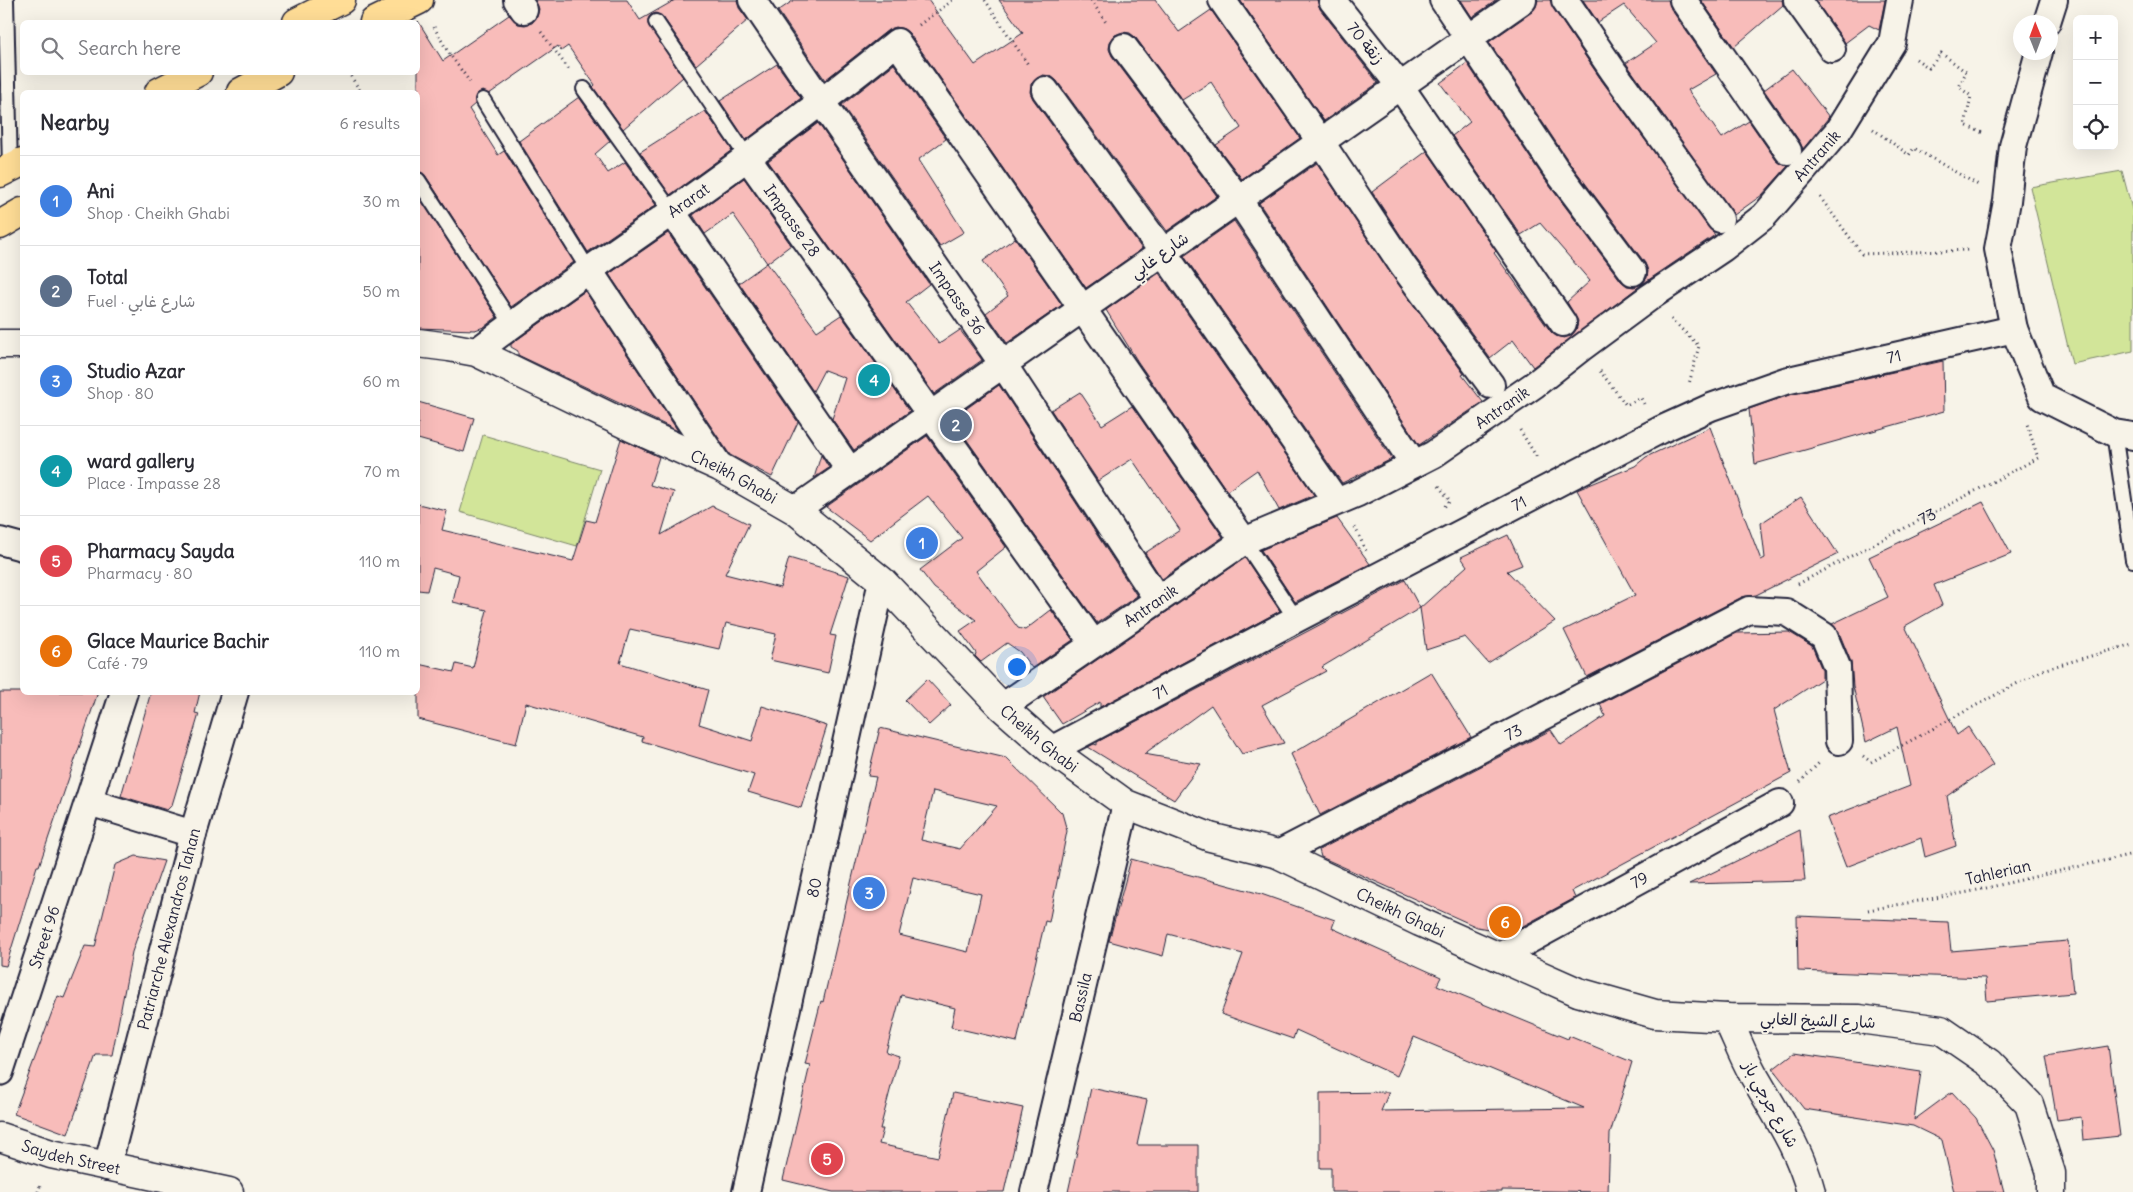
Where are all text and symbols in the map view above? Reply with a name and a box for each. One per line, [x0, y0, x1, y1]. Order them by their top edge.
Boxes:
north arrow [2013, 15, 2058, 60]
map controls [2073, 15, 2118, 150]
button: + [2073, 15, 2118, 60]
street label: زنقة 70 [1343, 18, 1389, 68]
search box [20, 20, 420, 75]
icon: search [38, 34, 66, 62]
text: Search here [78, 36, 181, 60]
button: − [2073, 60, 2118, 105]
button: locate [2073, 105, 2118, 150]
text: Nearby [40, 109, 110, 136]
text: 6 results [339, 113, 400, 133]
street label: Antranik [1789, 126, 1844, 185]
street label: Ararat [663, 178, 714, 222]
text: Ani [87, 179, 114, 203]
street label: Impasse 28 [760, 180, 825, 261]
text: 1 [53, 191, 59, 211]
text: 30 m [363, 191, 400, 211]
text: Shop · Cheikh Ghabi [87, 203, 230, 223]
street label: شارع غابي [1126, 228, 1195, 287]
street label: Impasse 36 [925, 258, 990, 339]
text: Total [87, 265, 128, 289]
text: 2 [52, 281, 60, 301]
text: 50 m [362, 281, 400, 301]
text: Fuel · شارع غابي [87, 291, 195, 311]
street label: 71 [1885, 345, 1903, 368]
text: Studio Azar [87, 359, 185, 383]
pin: 4 [858, 361, 890, 399]
text: 3 [51, 371, 61, 391]
text: 60 m [362, 371, 400, 391]
street label: Antranik [1471, 382, 1533, 433]
text: Shop · 80 [87, 383, 154, 403]
pin: 2 [940, 406, 972, 444]
street label: Cheikh Ghabi [687, 445, 781, 508]
text: ward gallery [87, 449, 195, 473]
text: 4 [51, 461, 61, 481]
text: 70 m [364, 461, 400, 481]
text: Place · Impasse 28 [87, 473, 221, 493]
street label: 71 [1508, 491, 1530, 515]
street label: 73 [1915, 503, 1939, 529]
pin: 1 [906, 524, 938, 562]
text: Pharmacy Sayda [87, 539, 235, 563]
text: 5 [51, 551, 61, 571]
text: 110 m [359, 551, 400, 571]
text: Pharmacy · 80 [87, 563, 193, 583]
street label: Antranik [1119, 580, 1181, 631]
text: Glace Maurice Bachir [87, 629, 269, 653]
text: 6 [51, 641, 61, 661]
text: 110 m [359, 641, 400, 661]
text: Café · 79 [87, 653, 148, 673]
your location [1004, 654, 1030, 680]
street label: 71 [1149, 679, 1171, 704]
street label: Cheikh Ghabi [996, 700, 1082, 776]
street label: 73 [1501, 719, 1525, 745]
street label: Patriarche Alexandros Tahan [133, 825, 204, 1032]
street label: Tahlerian [1963, 855, 2033, 889]
street label: 79 [1627, 867, 1652, 893]
pin: 3 [853, 874, 885, 912]
street label: 80 [802, 876, 826, 899]
street label: Cheikh Ghabi [1353, 883, 1448, 942]
street label: Street 96 [24, 903, 64, 971]
pin: 6 [1489, 903, 1521, 941]
street label: Bassila [1065, 971, 1096, 1024]
street label: شارع الشيخ الغابي [1760, 1008, 1876, 1037]
street label: شارع جرجي باز [1734, 1055, 1803, 1153]
street label: Saydeh Street [19, 1135, 123, 1179]
pin: 5 [811, 1140, 843, 1178]

